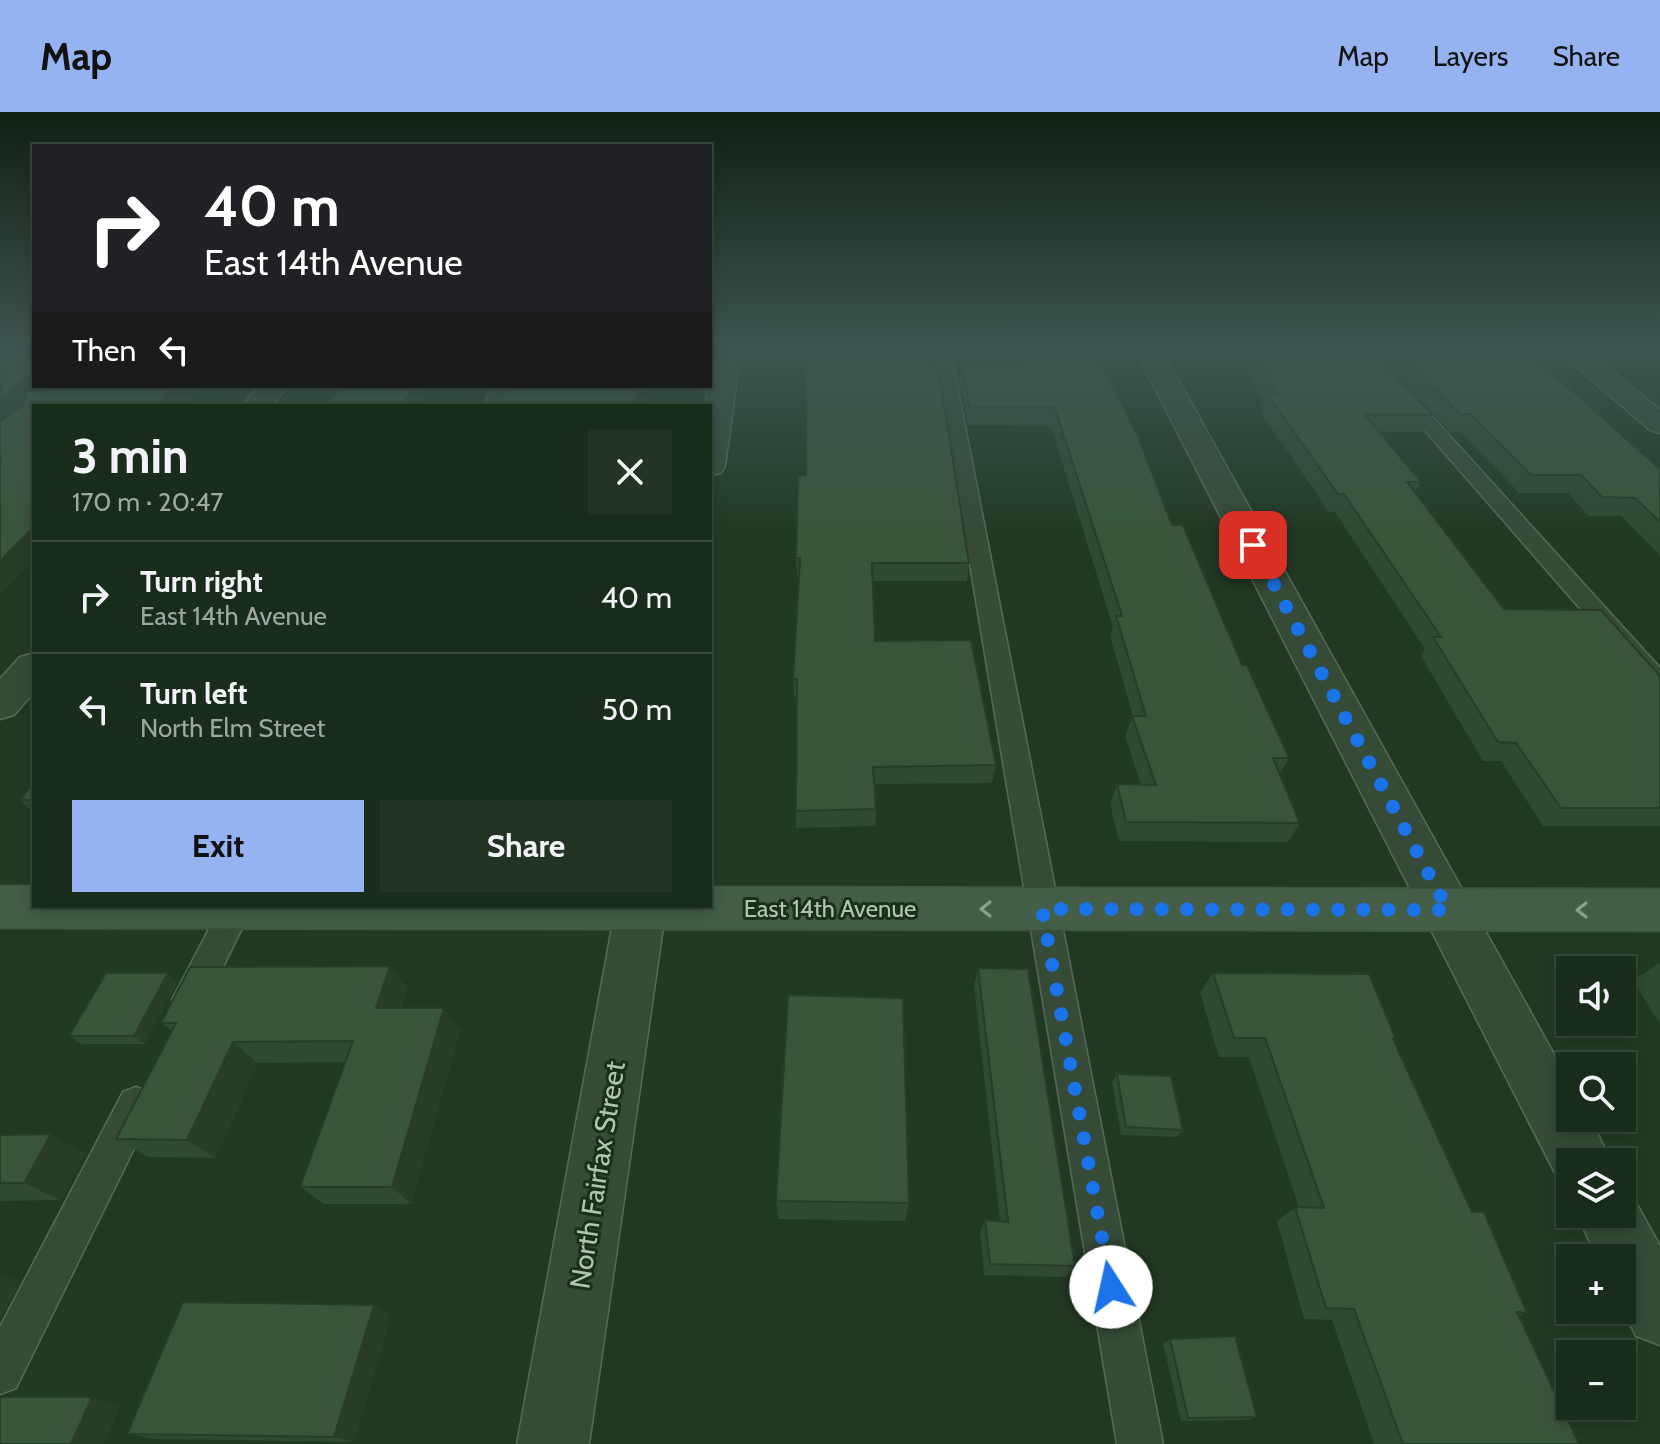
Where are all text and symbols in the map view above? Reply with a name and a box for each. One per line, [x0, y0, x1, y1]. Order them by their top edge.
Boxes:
text: Map [40, 33, 112, 80]
text: Map [1337, 39, 1389, 73]
text: Layers [1433, 39, 1508, 73]
text: Share [1552, 39, 1620, 73]
text: 40 m [204, 172, 340, 240]
icon: right [72, 176, 176, 280]
text: East 14th Avenue [204, 240, 463, 284]
icon: left [152, 328, 196, 372]
text: Then [72, 332, 136, 369]
text: 3 min [72, 427, 188, 485]
button: close [588, 430, 672, 514]
text: 170 m · 20:47 [72, 486, 223, 518]
pin [1219, 511, 1287, 579]
icon: arrive [1231, 523, 1275, 567]
text: Turn right [140, 563, 263, 600]
icon: right [72, 575, 116, 619]
text: 40 m [601, 579, 672, 616]
text: East 14th Avenue [140, 600, 327, 632]
text: Turn left [140, 675, 248, 712]
icon: left [72, 687, 116, 731]
text: 50 m [602, 691, 672, 728]
text: North Elm Street [140, 712, 325, 744]
button: Exit [72, 800, 364, 892]
button: Share [380, 800, 672, 892]
street label: East 14th Avenue [744, 894, 916, 923]
one-way arrow [979, 900, 992, 918]
one-way arrow [1575, 901, 1588, 919]
map controls [1556, 956, 1636, 1420]
button: sound [1556, 956, 1636, 1036]
button: search [1556, 1052, 1636, 1132]
street label: North Fairfax Street [562, 1059, 632, 1291]
button: layers [1556, 1148, 1636, 1228]
button: + [1556, 1244, 1636, 1324]
position arrow [1069, 1245, 1153, 1329]
button: − [1556, 1340, 1636, 1420]

